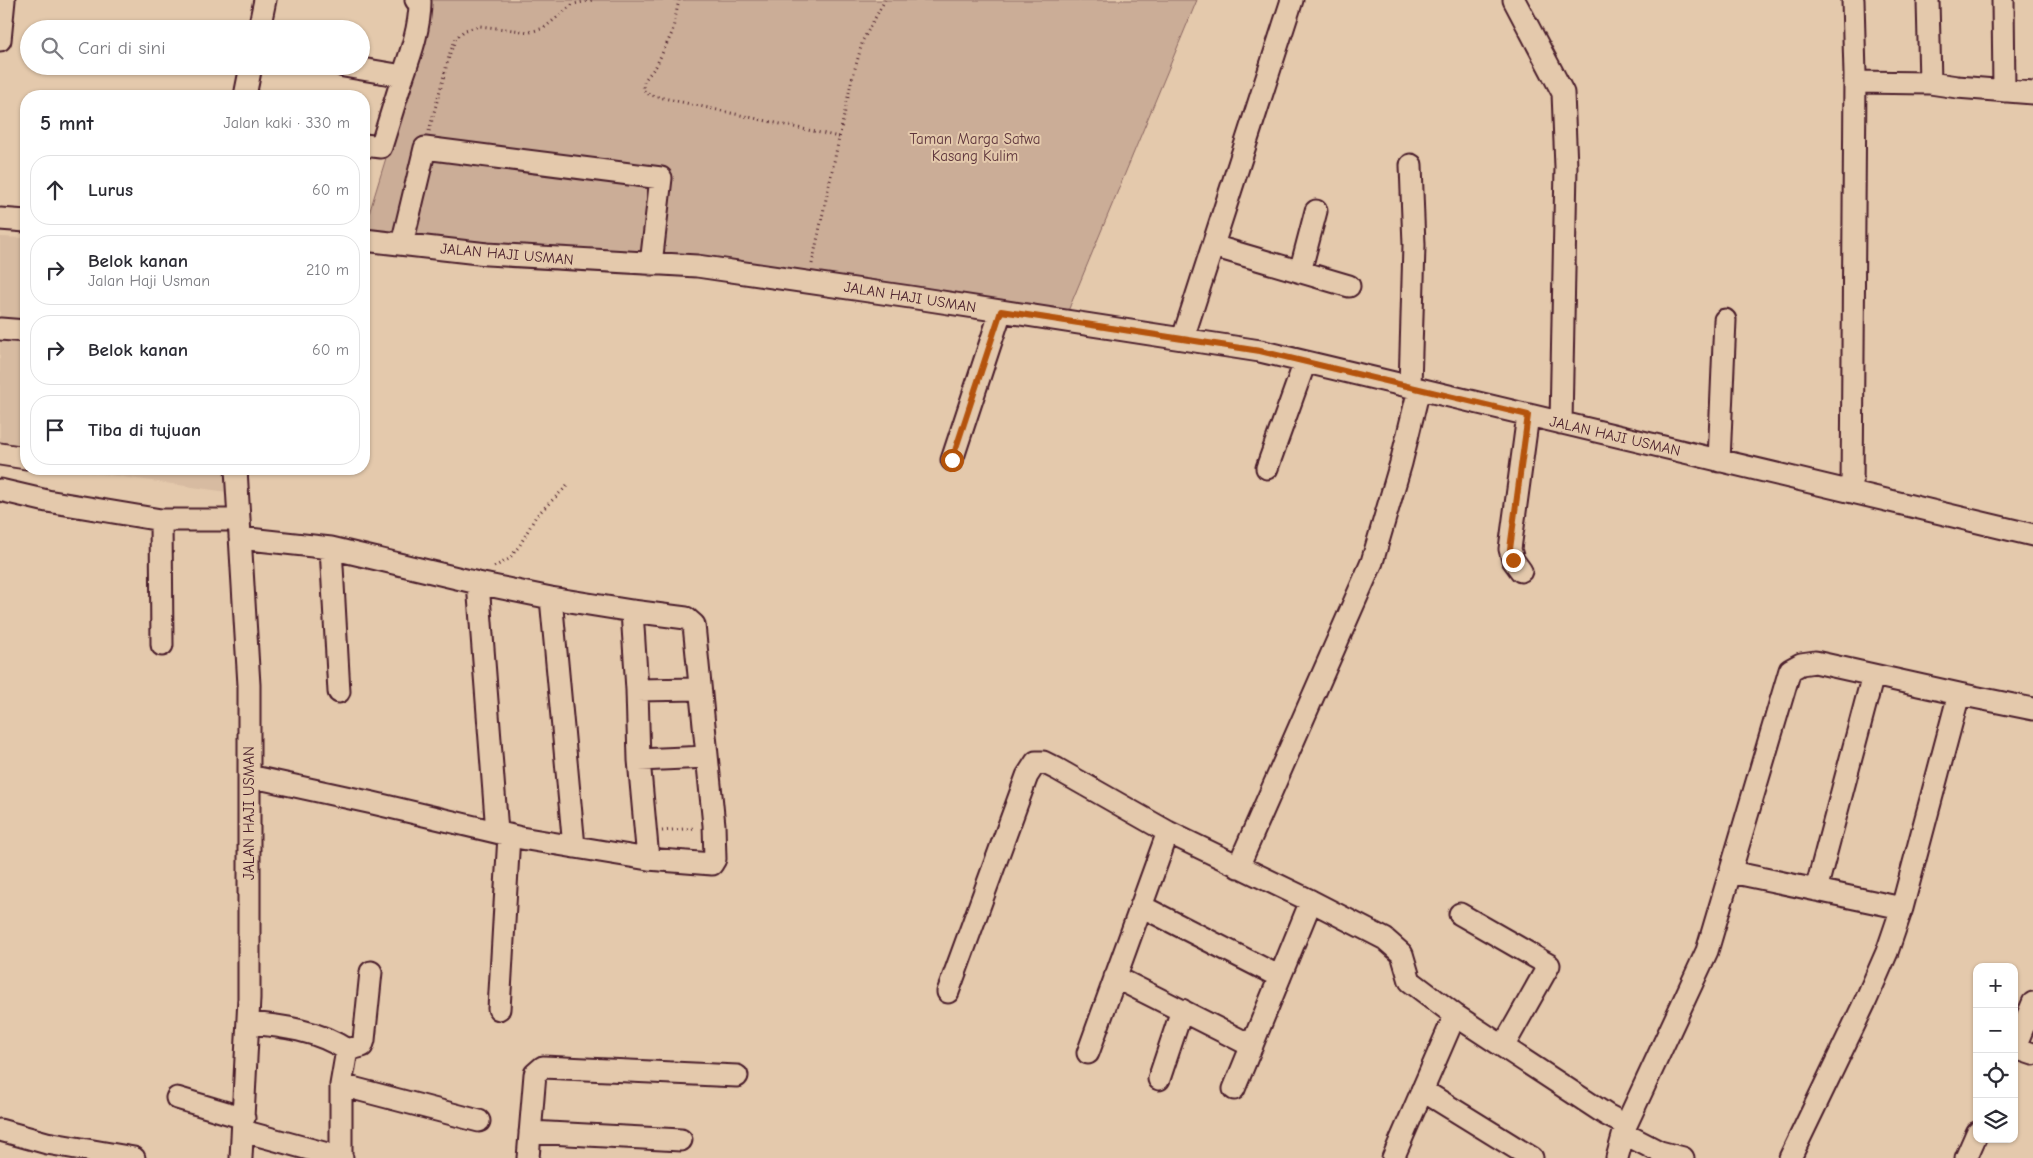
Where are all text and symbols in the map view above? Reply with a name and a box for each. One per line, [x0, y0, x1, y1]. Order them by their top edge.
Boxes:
search box [20, 20, 370, 75]
icon: search [38, 34, 66, 62]
text: Cari di sini [78, 37, 165, 59]
text: 5 mnt [40, 111, 94, 135]
text: Jalan kaki · 330 m [223, 114, 350, 132]
park label: Taman Marga Satwa Kasang Kulim [910, 130, 1040, 165]
icon: ahead [41, 176, 69, 204]
text: Lurus [88, 179, 133, 201]
text: 60 m [312, 181, 349, 199]
street label: JALAN HAJI USMAN [440, 239, 574, 269]
text: Belok kanan [88, 250, 188, 272]
icon: right [41, 256, 69, 284]
text: 210 m [306, 261, 349, 279]
text: Jalan Haji Usman [88, 272, 210, 290]
street label: JALAN HAJI USMAN [843, 278, 977, 316]
icon: right [41, 336, 69, 364]
text: Belok kanan [88, 339, 188, 361]
text: 60 m [312, 341, 349, 359]
street label: JALAN HAJI USMAN [1548, 412, 1682, 460]
icon: arrive [41, 416, 69, 444]
text: Tiba di tujuan [88, 419, 201, 441]
route start [941, 449, 964, 472]
route end [1502, 549, 1525, 572]
street label: JALAN HAJI USMAN [240, 746, 258, 880]
map controls [1973, 963, 2018, 1143]
button: + [1973, 963, 2018, 1008]
button: − [1973, 1008, 2018, 1053]
button: locate [1973, 1053, 2018, 1098]
button: layers [1973, 1098, 2018, 1143]

